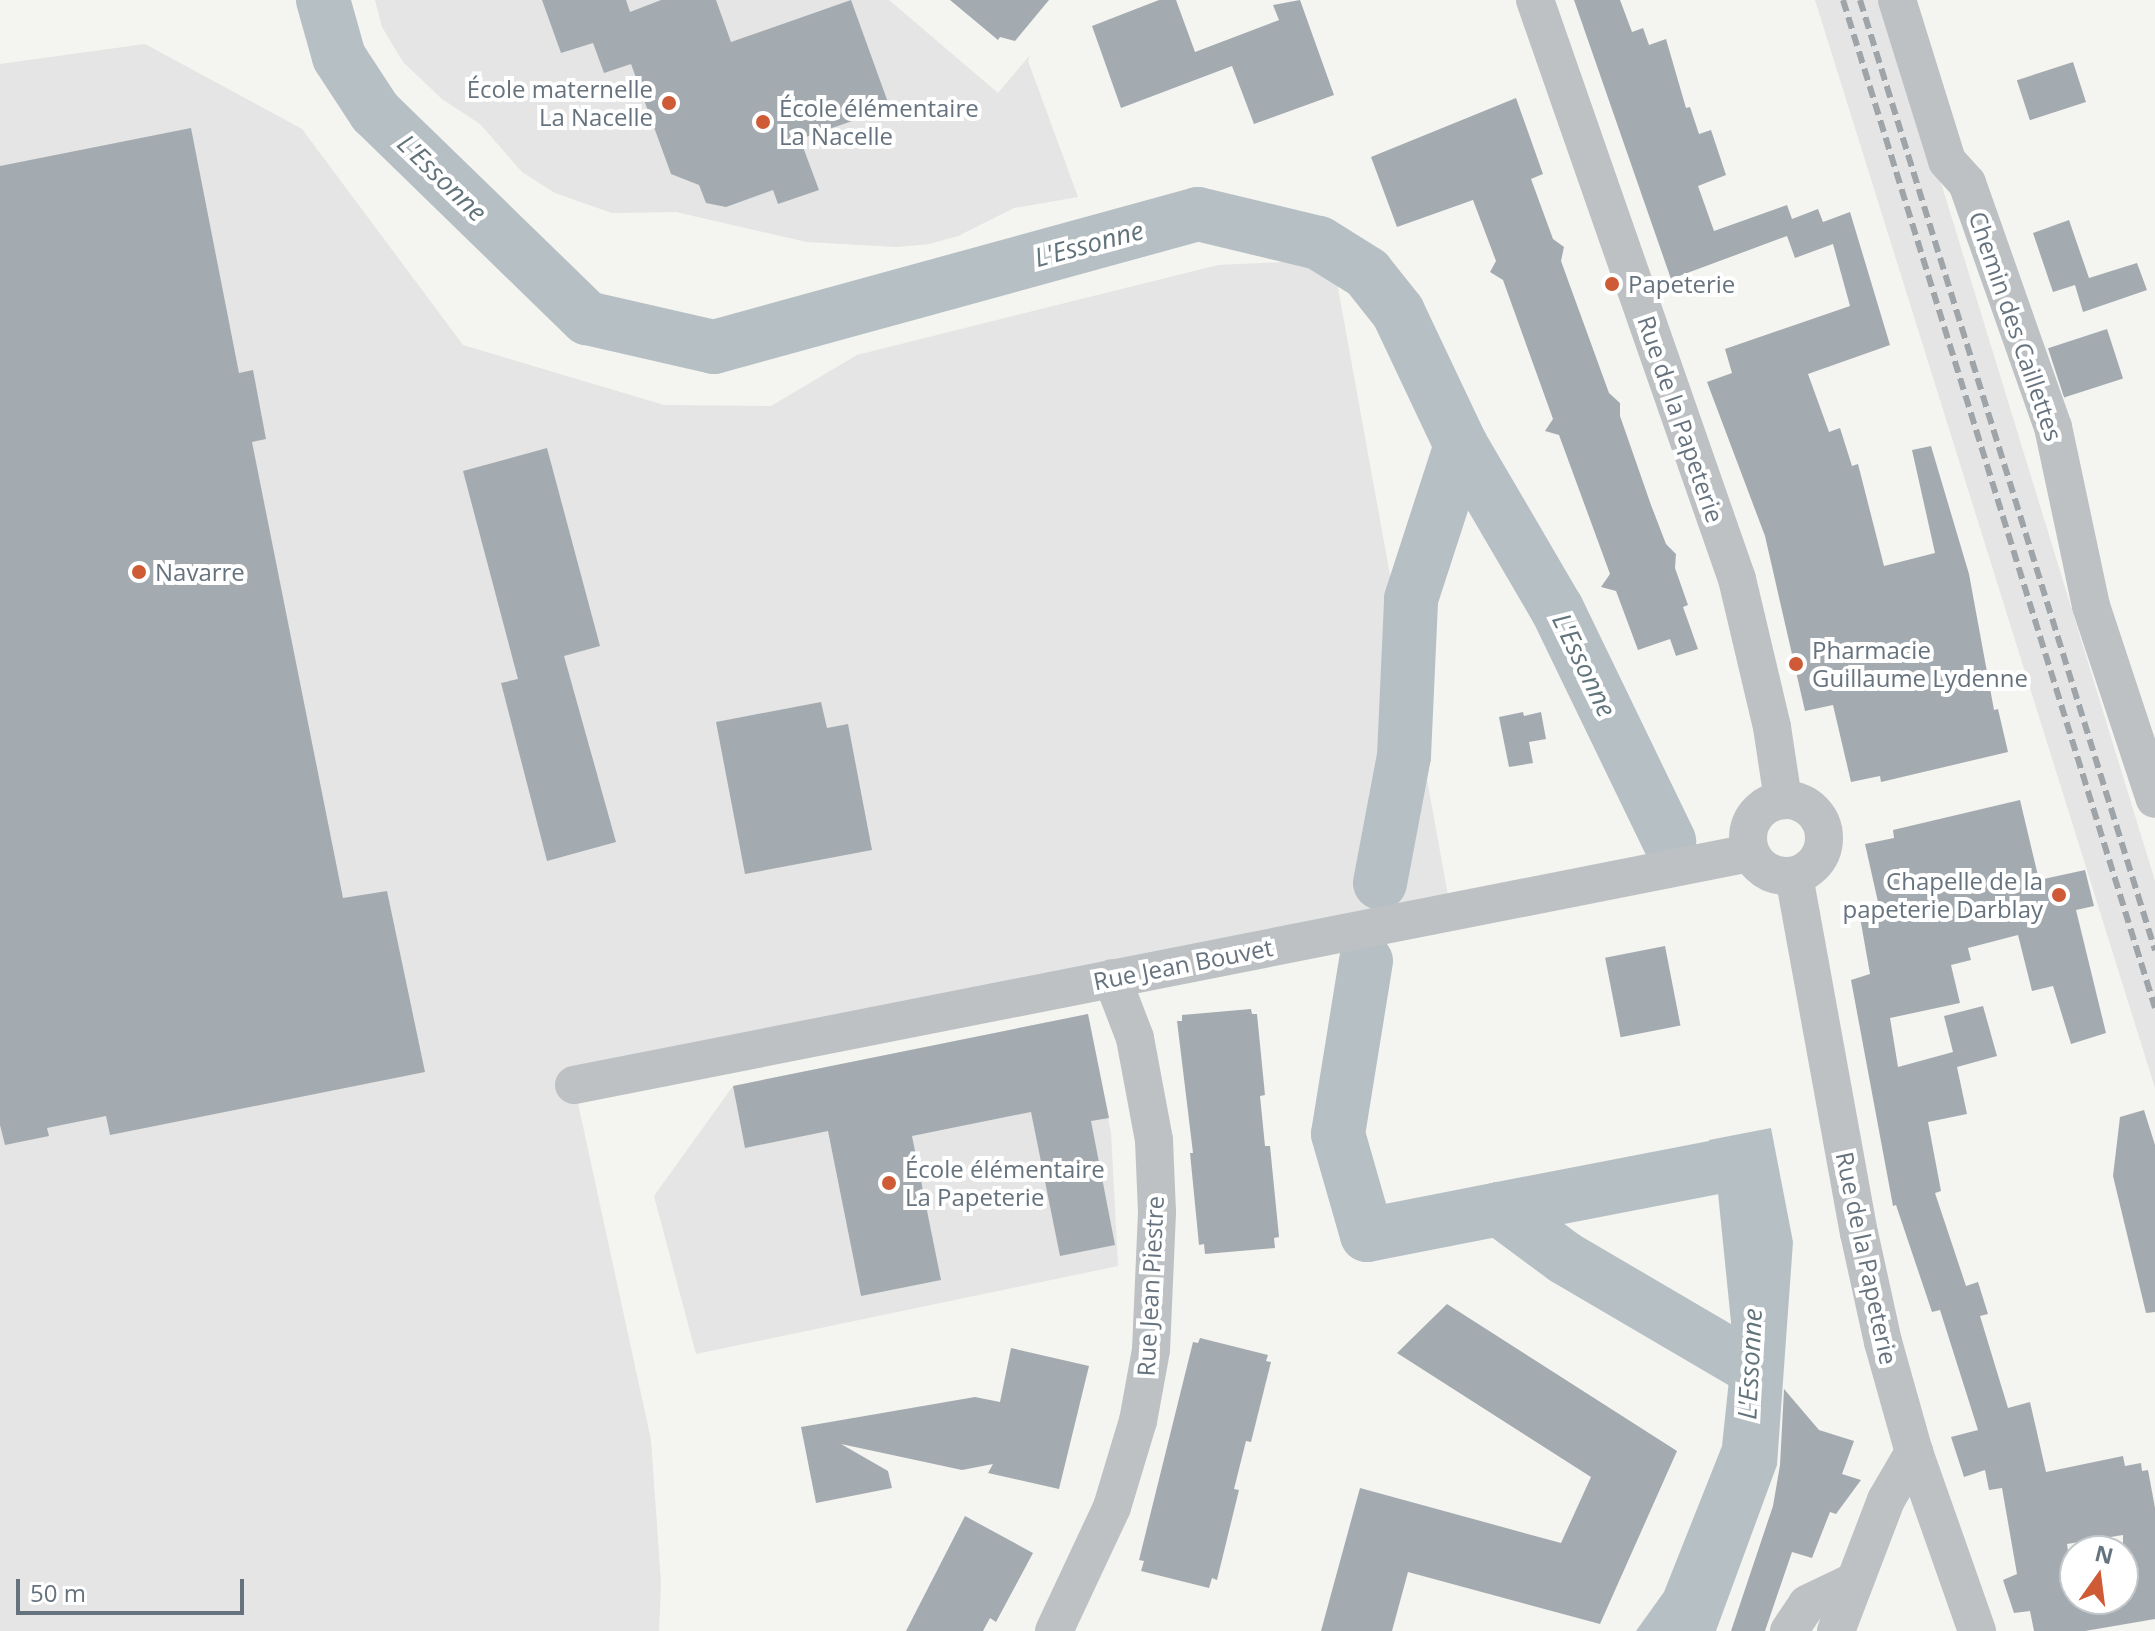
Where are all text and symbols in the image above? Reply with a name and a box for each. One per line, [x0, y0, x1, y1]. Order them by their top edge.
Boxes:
place label: École maternelle La Nacelle [467, 75, 653, 131]
marker: École maternelle La Nacelle [660, 94, 678, 112]
place label: École élémentaire La Nacelle [779, 94, 979, 150]
marker: École élémentaire La Nacelle [754, 113, 772, 131]
water label: L'Essonne [391, 128, 493, 228]
street label: Chemin des Caillettes [1963, 208, 2069, 444]
water label: L'Essonne [1031, 215, 1147, 273]
place label: Papeterie [1628, 270, 1735, 298]
marker: Papeterie [1603, 275, 1621, 293]
street label: Rue de la Papeterie [1632, 312, 1730, 526]
place label: Navarre [155, 558, 245, 586]
marker: Navarre [130, 563, 148, 581]
water label: L'Essonne [1546, 608, 1622, 722]
place label: Pharmacie Guillaume Lydenne [1812, 636, 2028, 692]
marker: Pharmacie Guillaume Lydenne [1787, 655, 1805, 673]
place label: Chapelle de la papeterie Darblay [1843, 867, 2043, 923]
marker: Chapelle de la papeterie Darblay [2050, 886, 2068, 904]
street label: Rue Jean Bouvet [1091, 932, 1275, 996]
street label: Rue de la Papeterie [1830, 1149, 1904, 1367]
place label: École élémentaire La Papeterie [905, 1155, 1105, 1211]
marker: École élémentaire La Papeterie [880, 1174, 898, 1192]
street label: Rue Jean Piestre [1131, 1195, 1169, 1377]
water label: L'Essonne [1732, 1308, 1768, 1420]
north arrow [2059, 1535, 2139, 1615]
text: N [2092, 1537, 2117, 1570]
scale bar [20, 1563, 248, 1613]
text: 50 m [30, 1576, 86, 1609]

